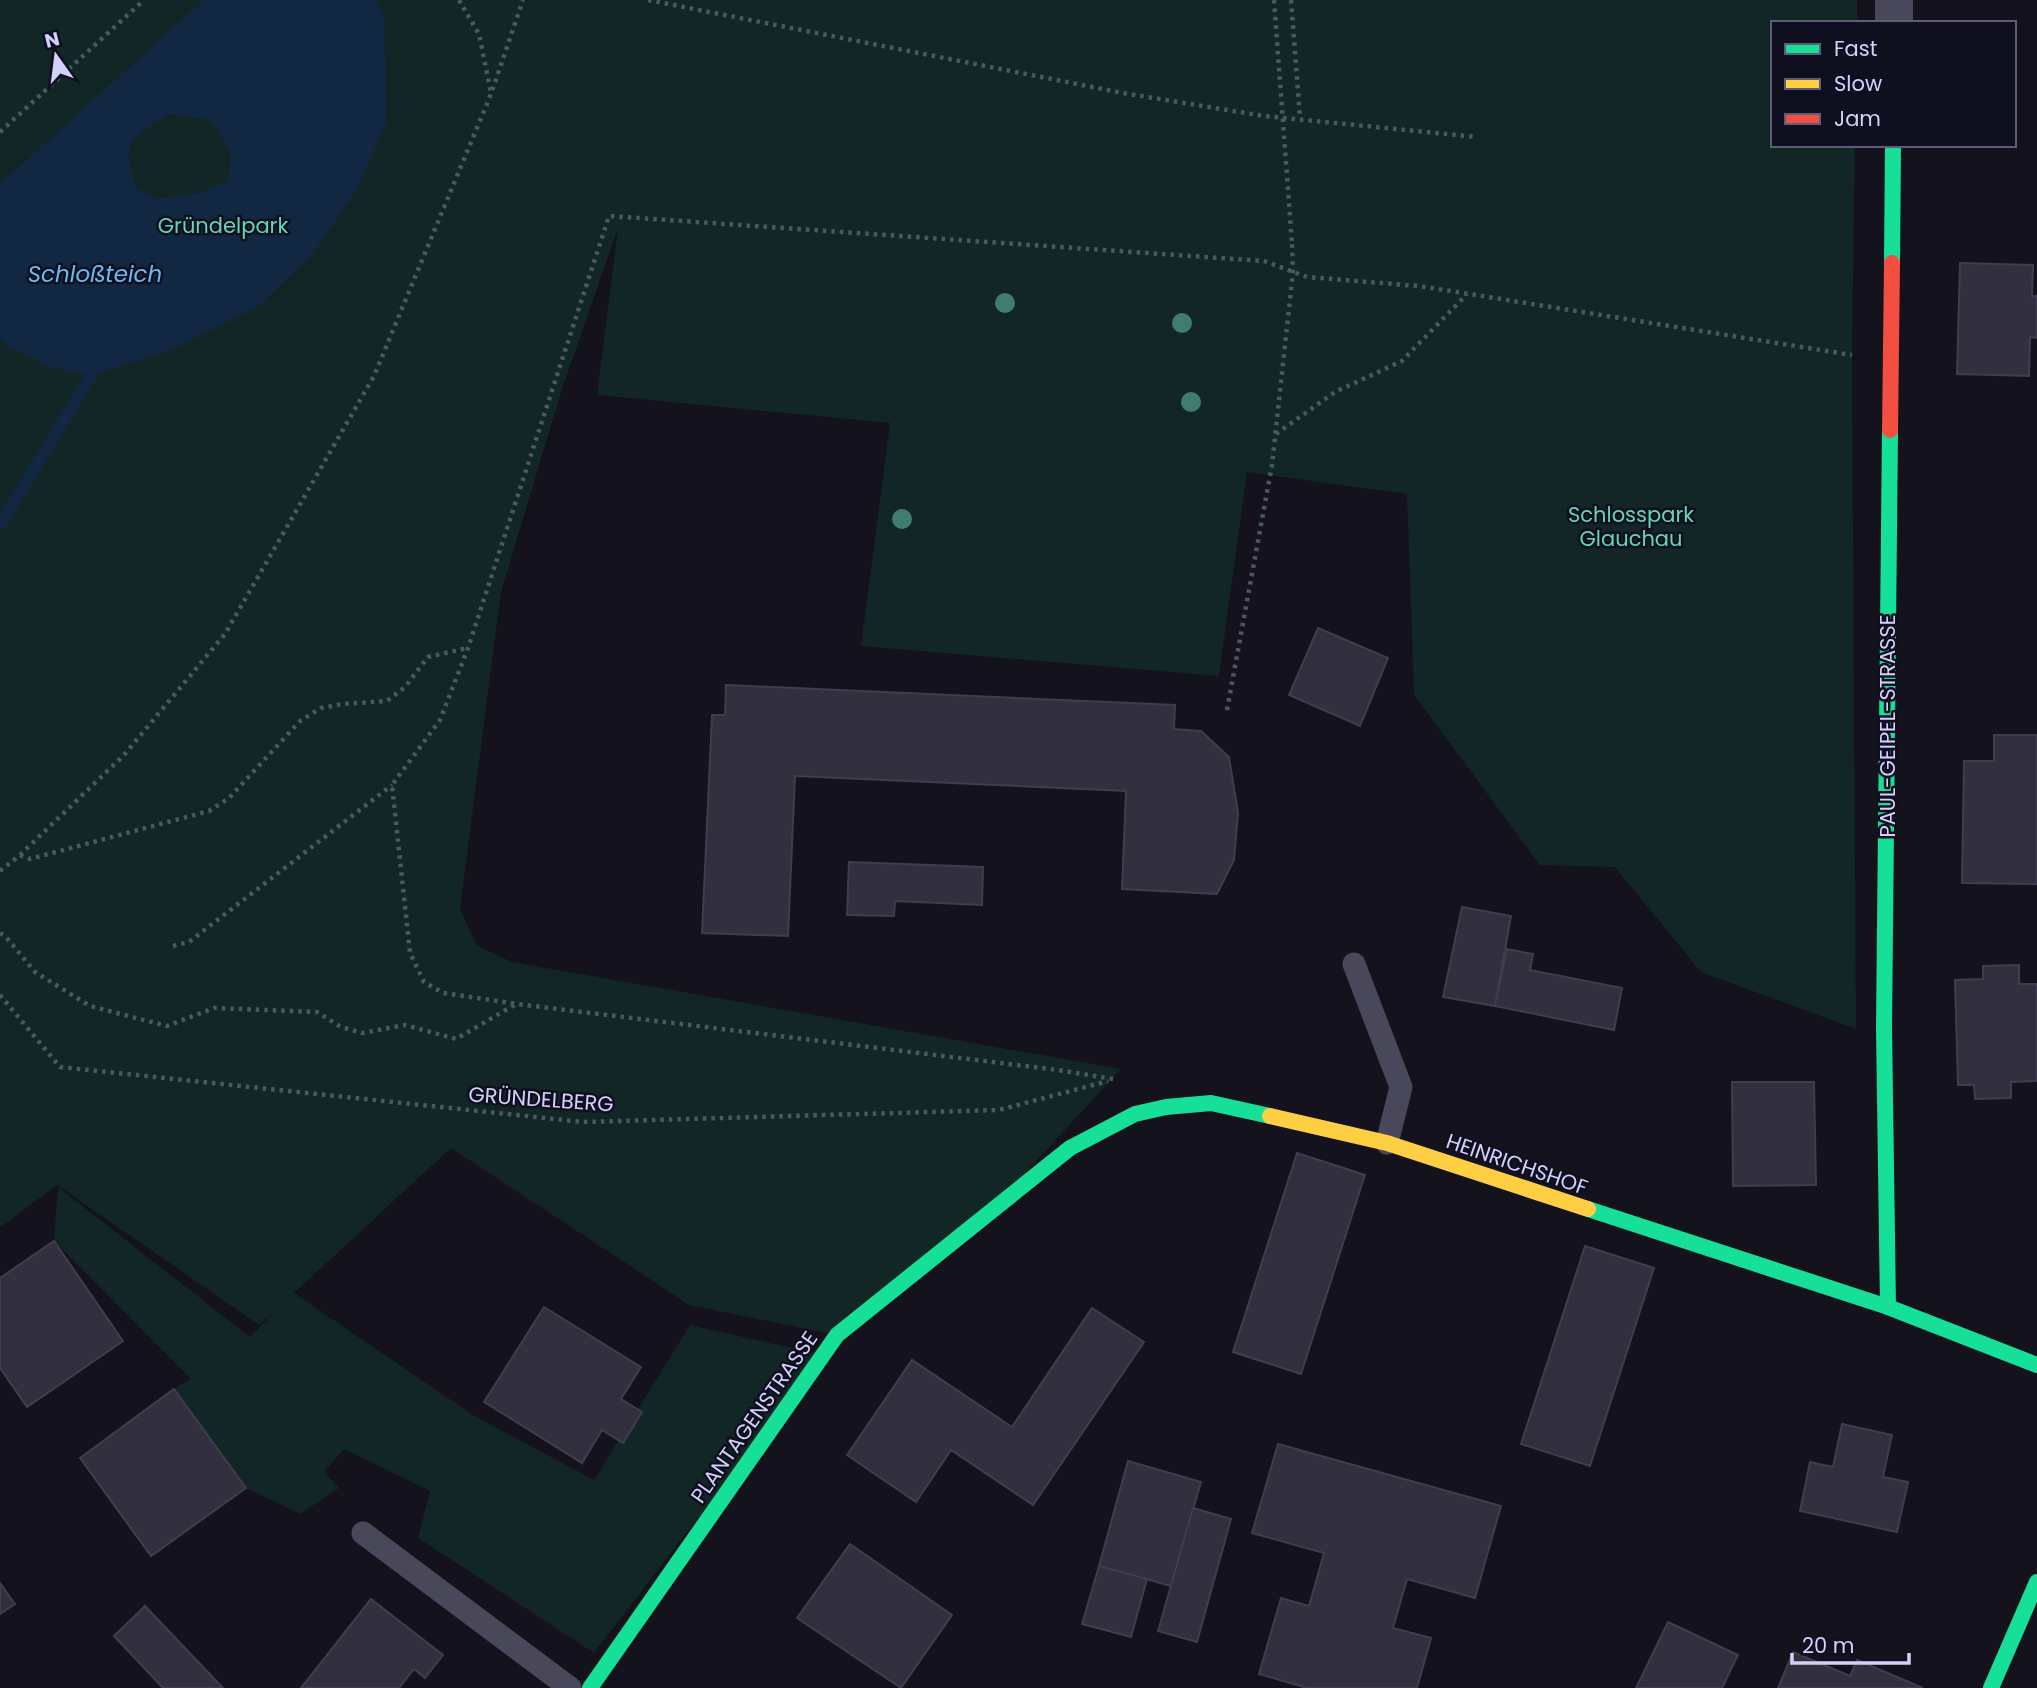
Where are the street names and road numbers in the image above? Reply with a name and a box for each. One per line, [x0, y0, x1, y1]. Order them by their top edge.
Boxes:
street label: PAUL-GEIPEL-STRASSE [1873, 614, 1902, 838]
street label: GRÜNDELBERG [467, 1079, 615, 1119]
street label: HEINRICHSHOF [1442, 1126, 1592, 1202]
street label: PLANTAGENSTRASSE [684, 1325, 824, 1509]

